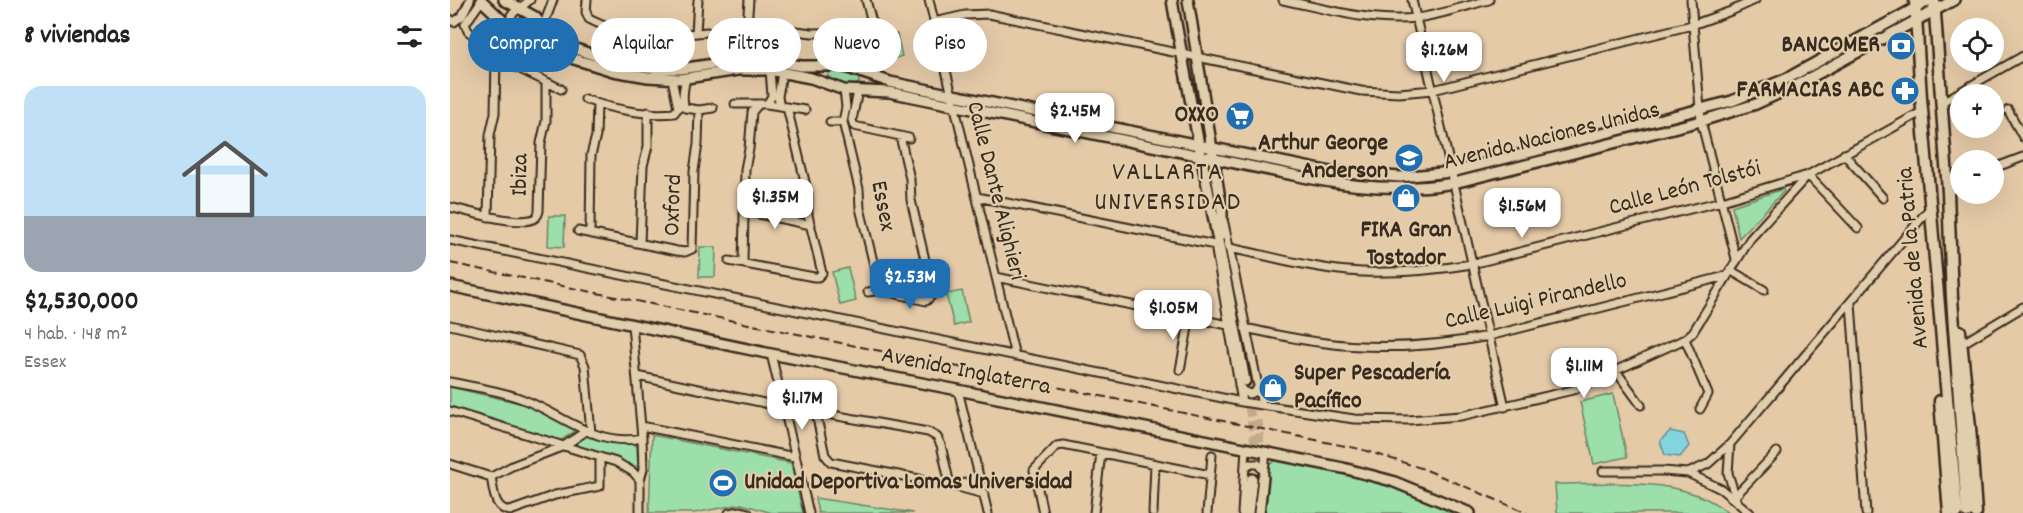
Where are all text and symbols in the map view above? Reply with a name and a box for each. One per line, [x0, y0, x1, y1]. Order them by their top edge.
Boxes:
text: 8 viviendas [24, 18, 130, 55]
chip: Comprar [468, 18, 579, 72]
chip: Alquilar [591, 18, 695, 72]
chip: Filtros [707, 18, 801, 72]
chip: Nuevo [813, 18, 901, 72]
chip: Piso [913, 18, 987, 72]
map controls [1950, 18, 2004, 204]
button: locate [1950, 18, 2004, 72]
icon: filters [393, 20, 426, 53]
place label: BANCOMER [1781, 29, 1880, 63]
bank icon: BANCOMER [1885, 30, 1917, 62]
pin: $1.26M [1395, 32, 1493, 83]
text: $1.26M [1420, 37, 1468, 65]
place label: FARMACIAS ABC [1737, 74, 1884, 108]
pharmacy icon: FARMACIAS ABC [1889, 75, 1921, 107]
button: + [1950, 84, 2004, 138]
pin: $2.45M [1026, 93, 1124, 144]
street label: Avenida Naciones Unidas [1440, 94, 1664, 180]
street label: Calle Dante Alighieri [956, 98, 1034, 284]
text: $2.45M [1049, 98, 1101, 126]
place label: OXXO [1175, 99, 1219, 133]
supermarket icon: OXXO [1224, 100, 1256, 132]
icon: home [171, 125, 279, 233]
place label: Arthur George Anderson [1258, 127, 1388, 189]
school or university icon: Arthur George Anderson [1393, 142, 1425, 174]
button: − [1950, 150, 2004, 204]
street label: Calle León Tolstói [1605, 152, 1765, 226]
street label: Ibiza [504, 153, 538, 197]
district label: VALLARTA UNIVERSIDAD [1094, 155, 1242, 222]
street label: Avenida de la Patria [1889, 165, 1939, 350]
street label: Oxford [656, 173, 692, 237]
street label: Essex [860, 178, 904, 234]
pin: $1.35M [726, 179, 824, 230]
shop icon: FIKA Gran Tostador [1390, 182, 1422, 214]
text: $1.35M [751, 184, 799, 212]
pin: $1.56M [1473, 188, 1571, 239]
text: $1.56M [1498, 193, 1546, 221]
place label: FIKA Gran Tostador [1360, 214, 1452, 276]
pin: $2.53M [861, 259, 959, 310]
text: $2.53M [884, 264, 936, 292]
street label: Calle Luigi Pirandello [1442, 265, 1630, 339]
text: $2,530,000 [24, 284, 139, 321]
pin: $1.05M [1124, 290, 1222, 341]
text: $1.05M [1148, 295, 1198, 323]
text: 4 hab. · 148 m² [24, 321, 127, 349]
street label: Avenida Inglaterra [879, 339, 1054, 405]
pin: $1.11M [1535, 348, 1633, 399]
text: Essex [24, 349, 66, 377]
text: $1.11M [1565, 353, 1603, 381]
place label: Super Pescadería Pacífico [1294, 357, 1451, 419]
shop icon: Super Pescadería Pacífico [1257, 372, 1289, 404]
pin: $1.17M [753, 380, 851, 431]
text: $1.17M [781, 385, 823, 413]
place label: Unidad Deportiva Lomas Universidad [744, 466, 1073, 500]
sports icon: Unidad Deportiva Lomas Universidad [707, 467, 739, 499]

